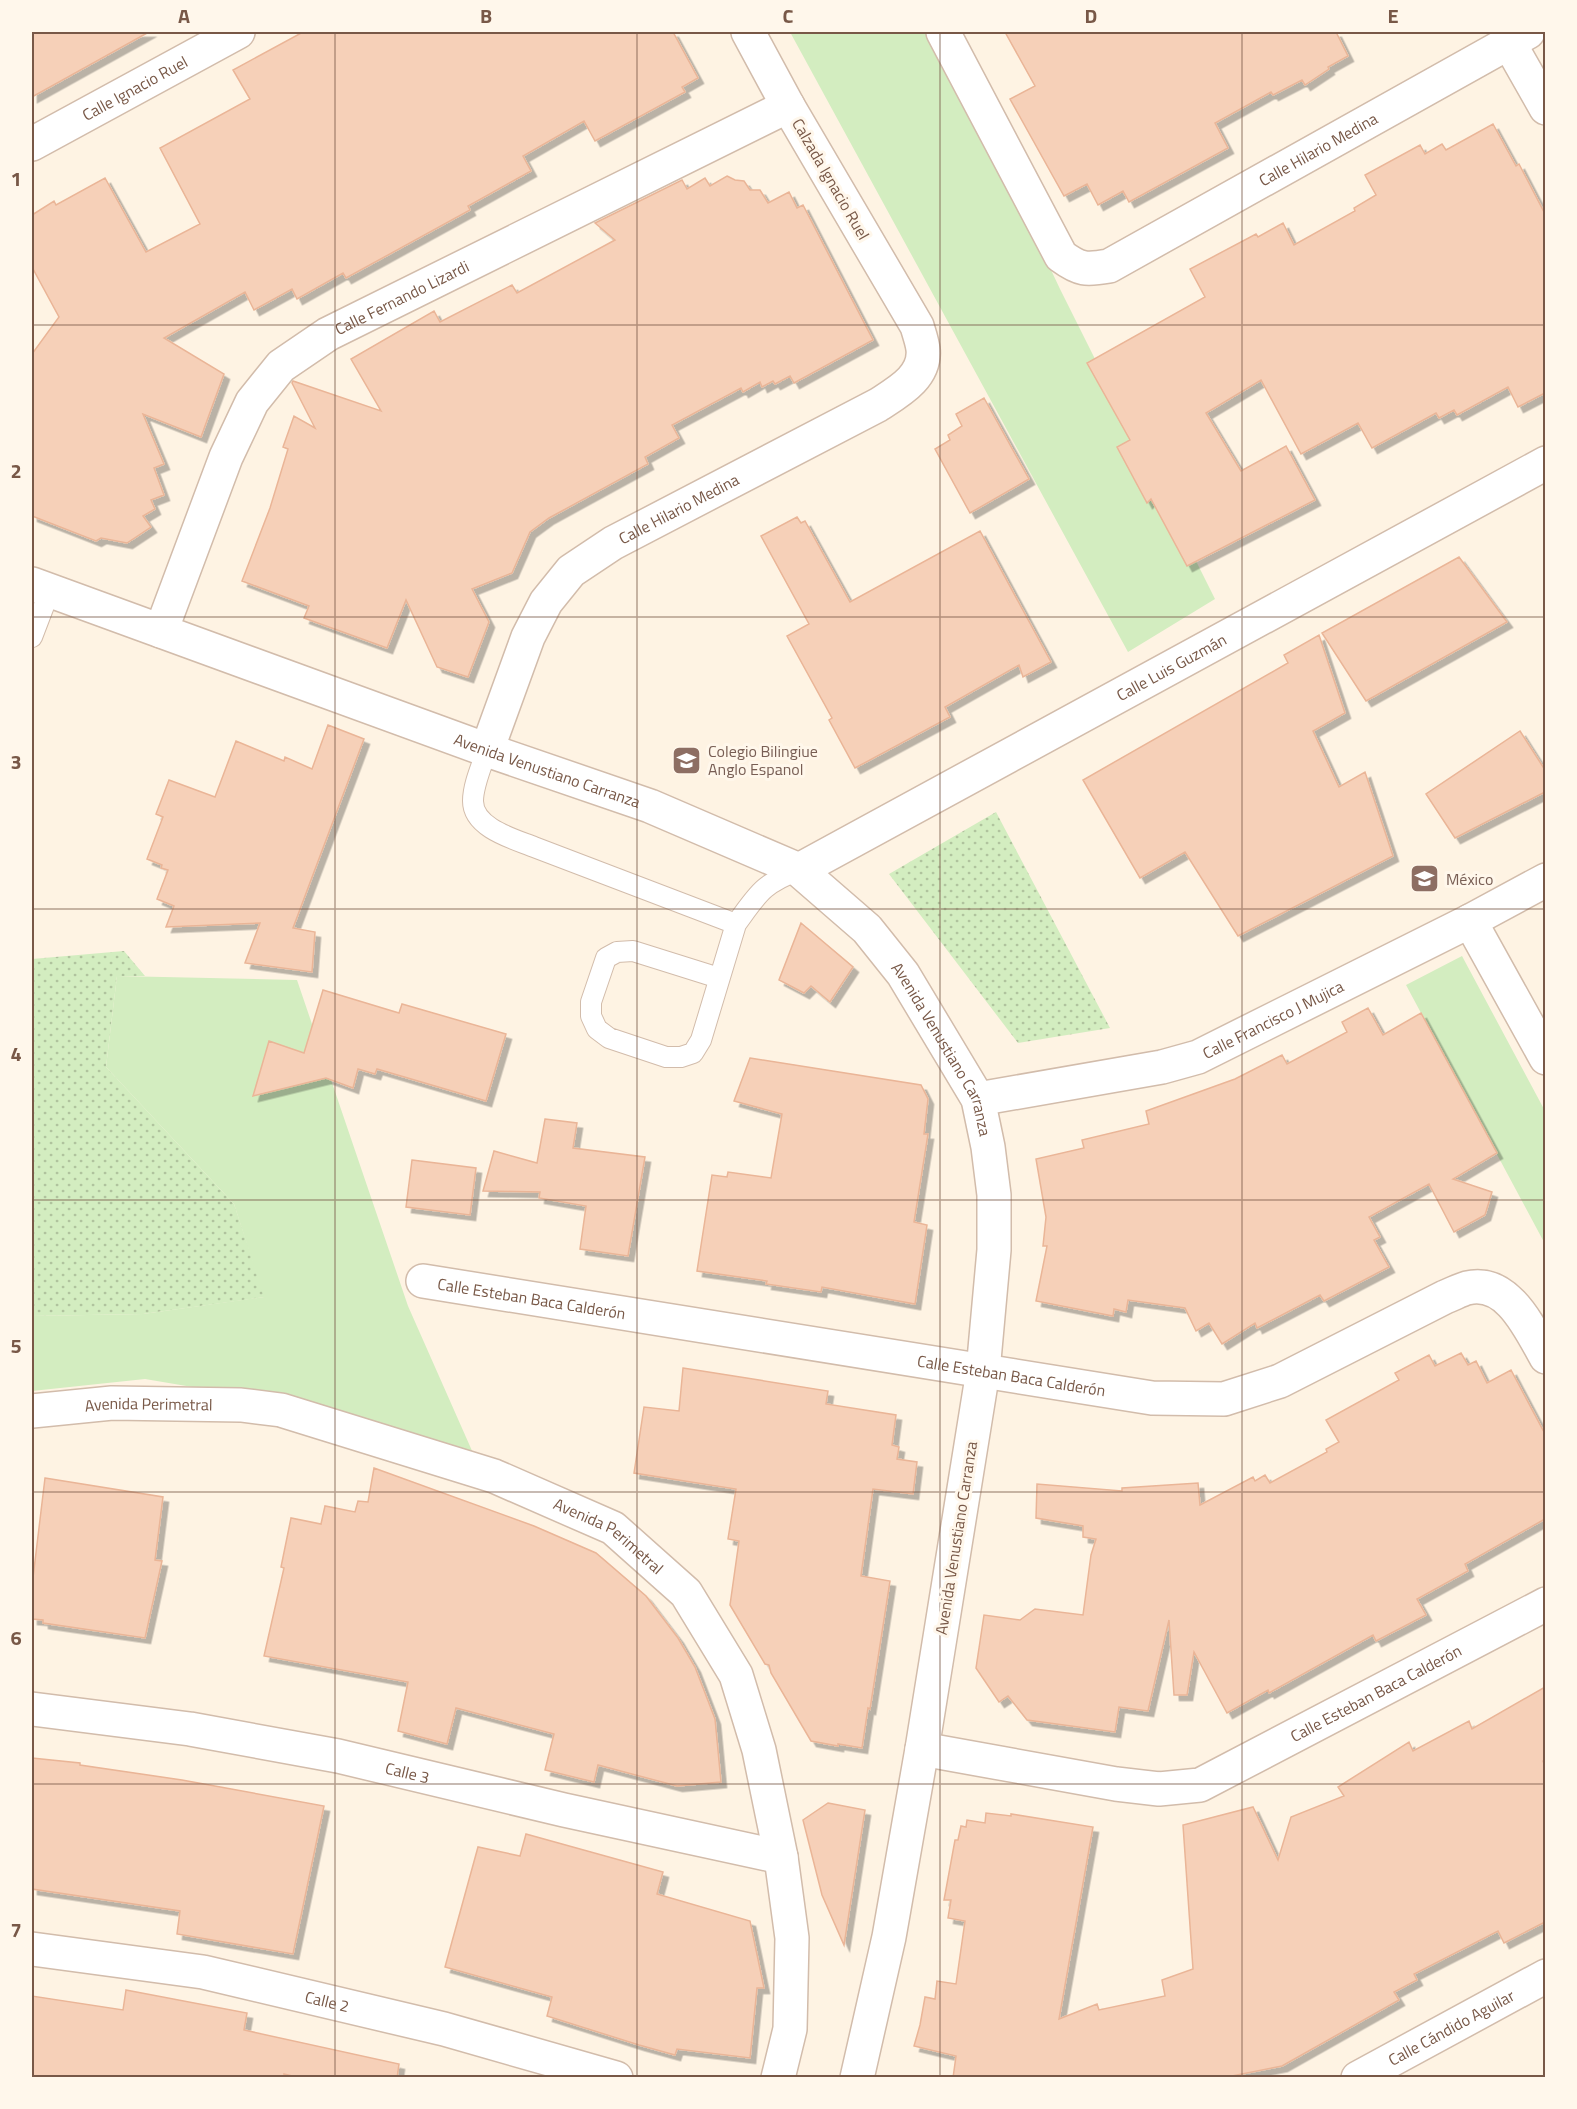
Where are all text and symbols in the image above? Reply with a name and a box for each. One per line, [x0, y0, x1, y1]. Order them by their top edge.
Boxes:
text: A [178, 0, 190, 31]
text: B [480, 0, 492, 31]
text: C [783, 0, 794, 31]
text: D [1085, 0, 1097, 31]
text: E [1387, 0, 1399, 31]
street label: Calle Ignacio Ruel [78, 50, 192, 127]
street label: Calle Hilario Medina [1254, 106, 1382, 192]
street label: Calzada Ignacio Ruel [786, 114, 876, 244]
text: 1 [10, 163, 22, 194]
street label: Calle Fernando Lizardi [331, 254, 473, 341]
text: 2 [10, 455, 22, 486]
street label: Calle Hilario Medina [614, 467, 743, 550]
street label: Calle Luis Guzmán [1112, 627, 1231, 707]
street label: Avenida Venustiano Carranza [451, 727, 644, 814]
place label: Colegio Bilingiue Anglo Espanol [708, 739, 818, 781]
school or university icon: Colegio Bilingiue Anglo Espanol [671, 744, 703, 776]
text: 3 [10, 746, 22, 777]
school or university icon: México [1409, 863, 1441, 895]
place label: México [1446, 867, 1493, 891]
street label: Avenida Venustiano Carranza [886, 957, 997, 1138]
street label: Calle Francisco J Mujica [1198, 974, 1348, 1065]
text: 4 [10, 1038, 22, 1069]
street label: Calle Esteban Baca Calderón [436, 1272, 627, 1325]
text: 5 [10, 1330, 22, 1361]
street label: Calle Esteban Baca Calderón [916, 1349, 1107, 1402]
street label: Avenida Perimetral [84, 1391, 213, 1418]
street label: Avenida Venustiano Carranza [929, 1439, 983, 1637]
street label: Avenida Perimetral [550, 1492, 669, 1580]
text: 6 [10, 1622, 22, 1653]
street label: Calle Esteban Baca Calderón [1286, 1638, 1466, 1748]
street label: Calle 3 [383, 1756, 432, 1789]
text: 7 [10, 1914, 22, 1945]
street label: Calle Cándido Aguilar [1384, 1983, 1519, 2071]
street label: Calle 2 [303, 1985, 352, 2018]

